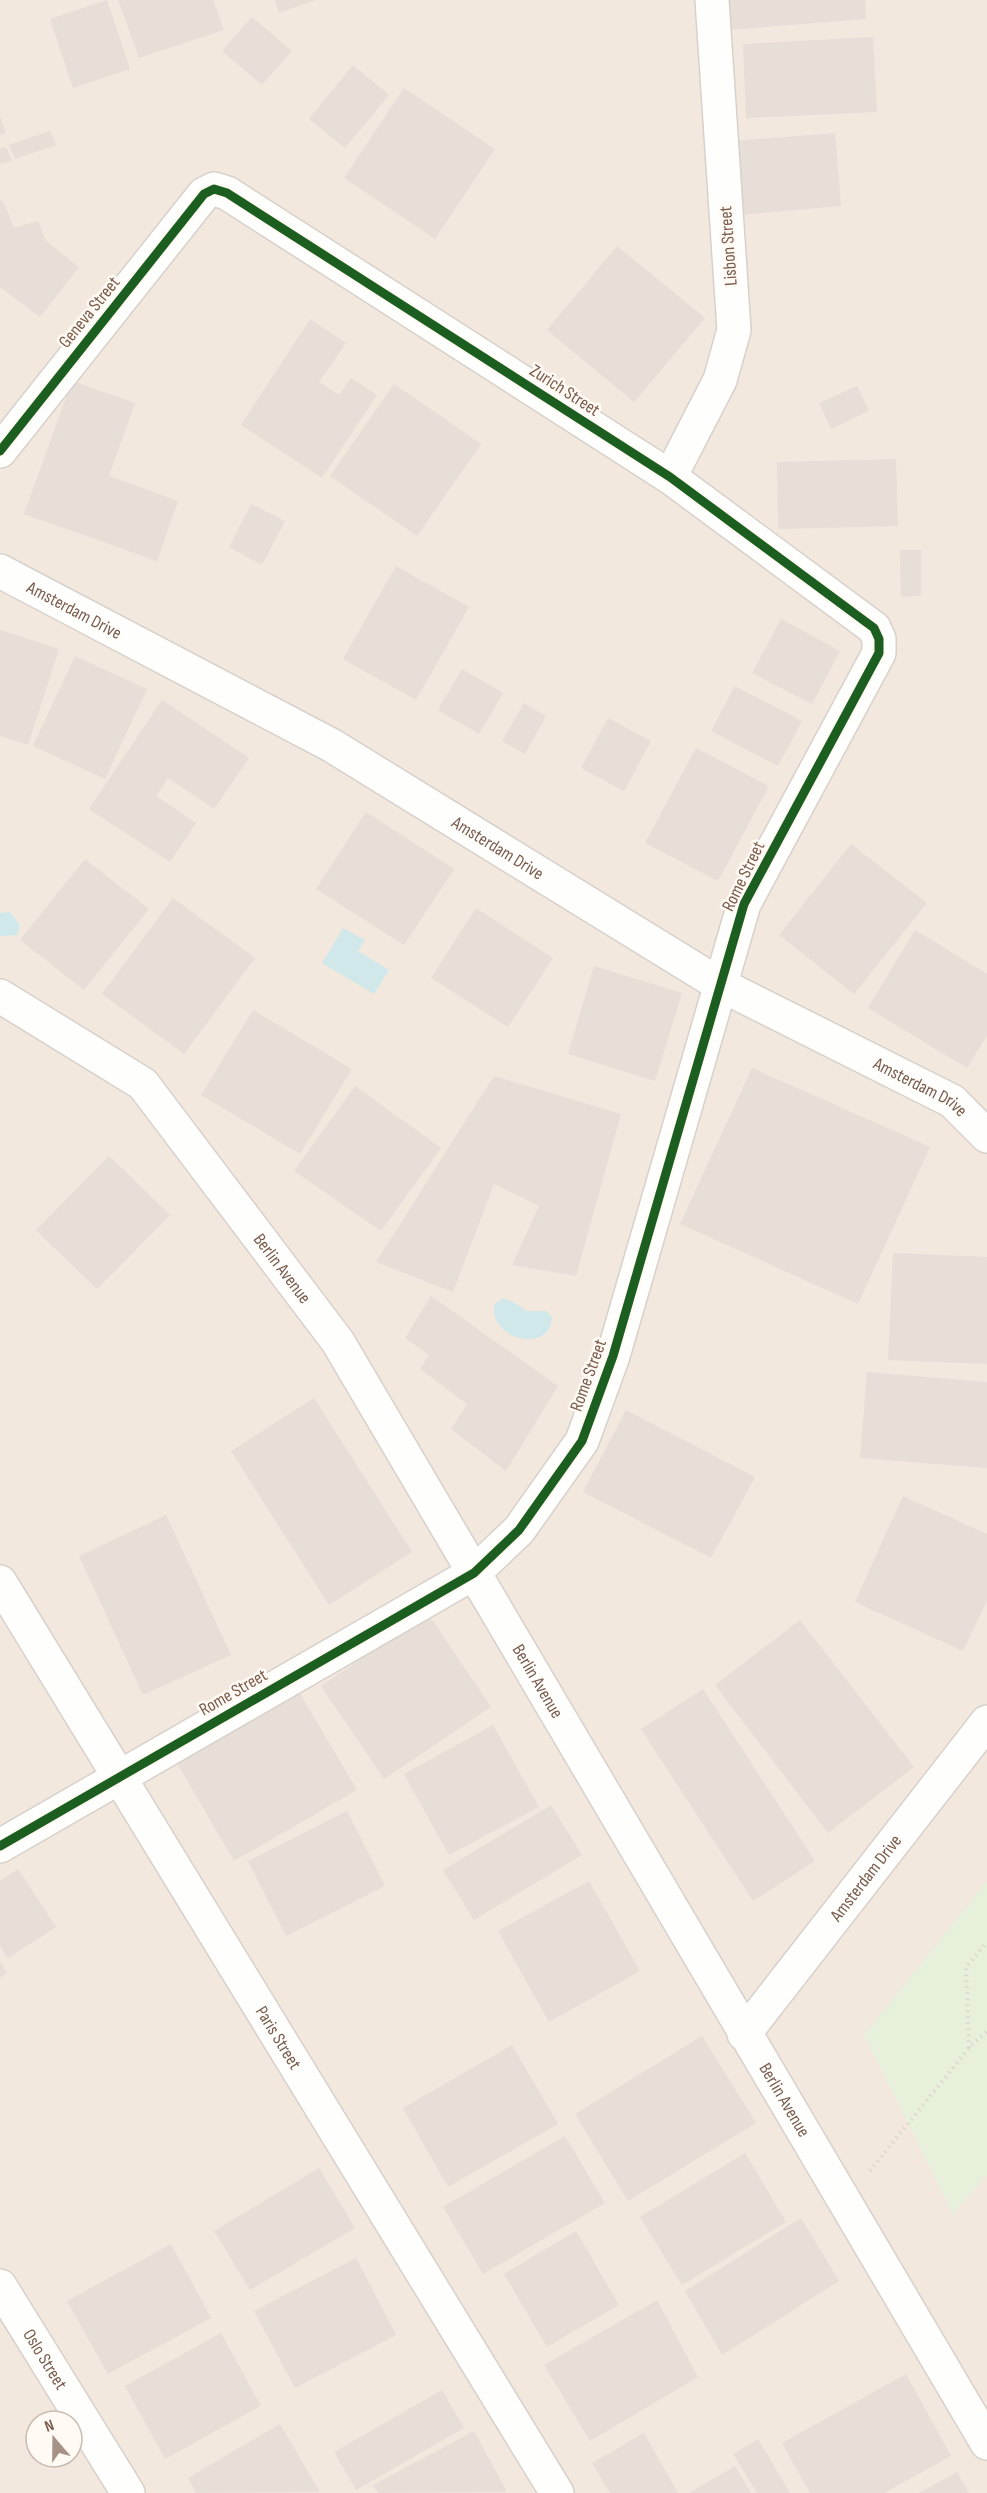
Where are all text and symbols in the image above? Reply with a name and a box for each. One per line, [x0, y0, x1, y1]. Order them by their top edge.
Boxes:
street label: Lisbon Street [715, 205, 742, 287]
street label: Geneva Street [54, 272, 125, 352]
street label: Zurich Street [526, 360, 604, 421]
street label: Amsterdam Drive [22, 577, 125, 644]
street label: Amsterdam Drive [447, 812, 547, 884]
street label: Rome Street [718, 837, 770, 915]
street label: Amsterdam Drive [869, 1053, 972, 1121]
street label: Berlin Avenue [249, 1230, 315, 1308]
street label: Rome Street [566, 1336, 611, 1414]
street label: Berlin Avenue [508, 1641, 567, 1722]
street label: Rome Street [195, 1664, 271, 1720]
street label: Amsterdam Drive [825, 1831, 906, 1926]
street label: Paris Street [251, 2002, 306, 2074]
street label: Berlin Avenue [754, 2059, 814, 2141]
street label: Oslo Street [18, 2325, 72, 2394]
north arrow [24, 2409, 84, 2469]
text: N [42, 2416, 57, 2437]

